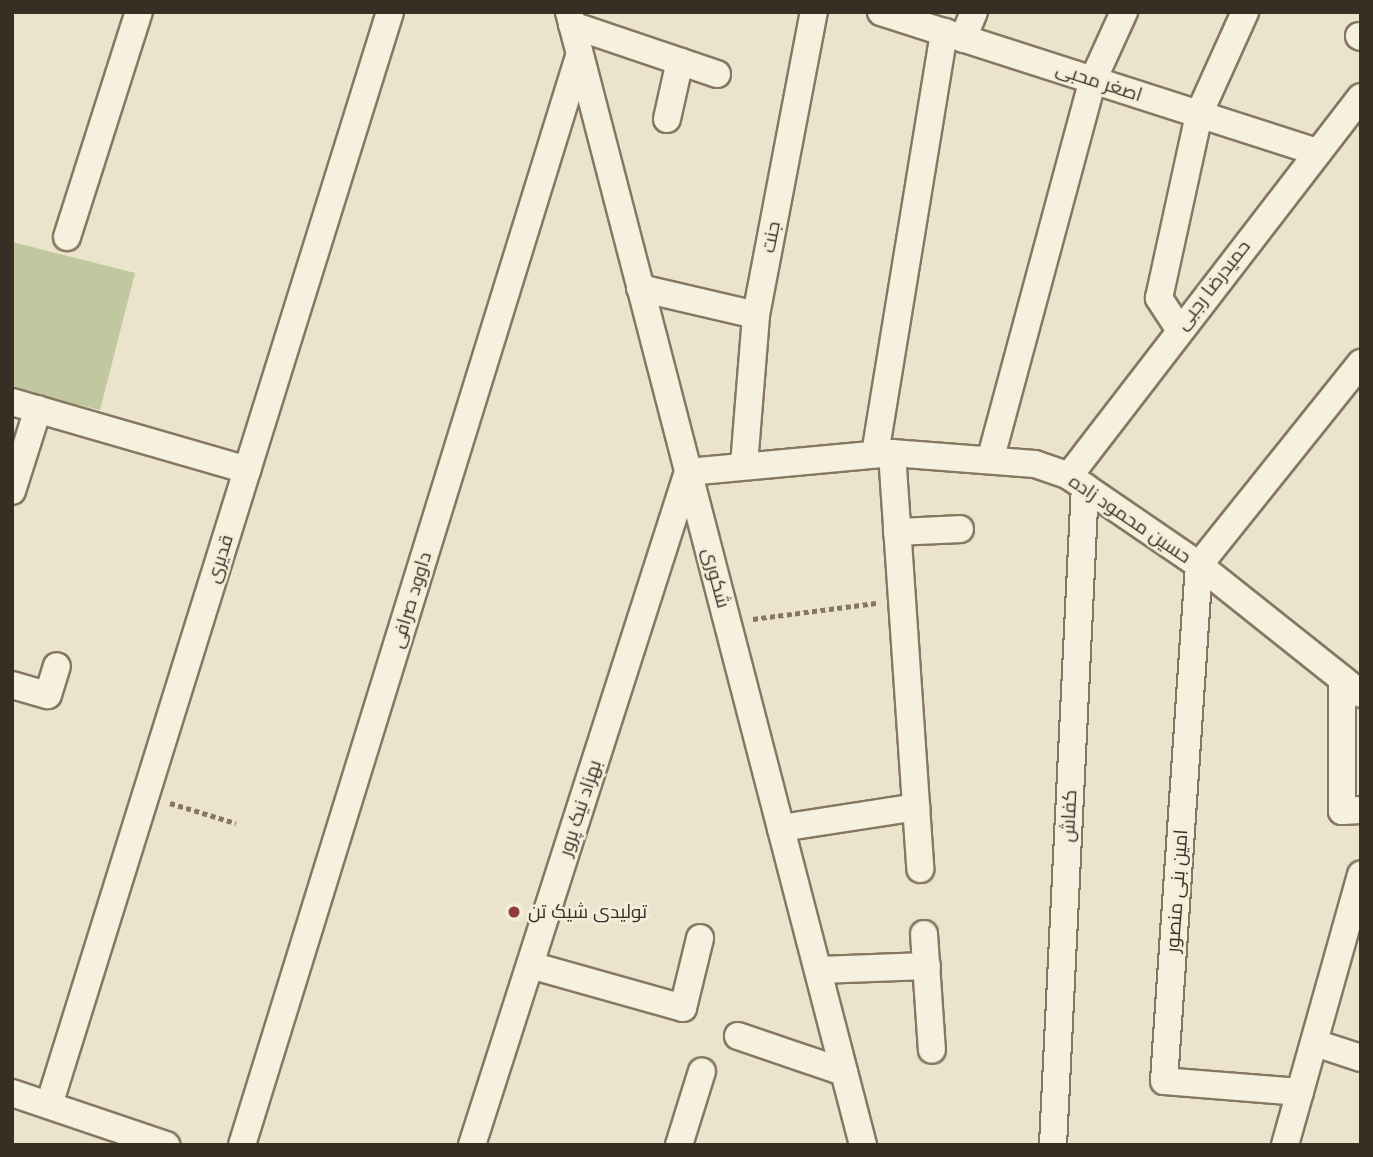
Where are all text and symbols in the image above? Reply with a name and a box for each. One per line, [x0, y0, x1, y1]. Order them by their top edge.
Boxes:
street label: اصغر محبی [1053, 57, 1145, 107]
street label: جنت [757, 219, 785, 255]
street label: حمیدرضا رجبی [1171, 235, 1255, 335]
street label: حسین محمود زاده [1064, 470, 1196, 568]
street label: قدیری [202, 532, 238, 586]
street label: شکوری [697, 545, 735, 611]
street label: داوود صرافی [386, 549, 436, 651]
street label: بهزاد نیک پرور [554, 757, 606, 859]
street label: کفاش [1056, 789, 1082, 843]
street label: امین بنی منصور [1161, 829, 1193, 953]
place label: تولیدی شیک تن [528, 901, 647, 923]
marker: تولیدی شیک تن [506, 904, 522, 920]

